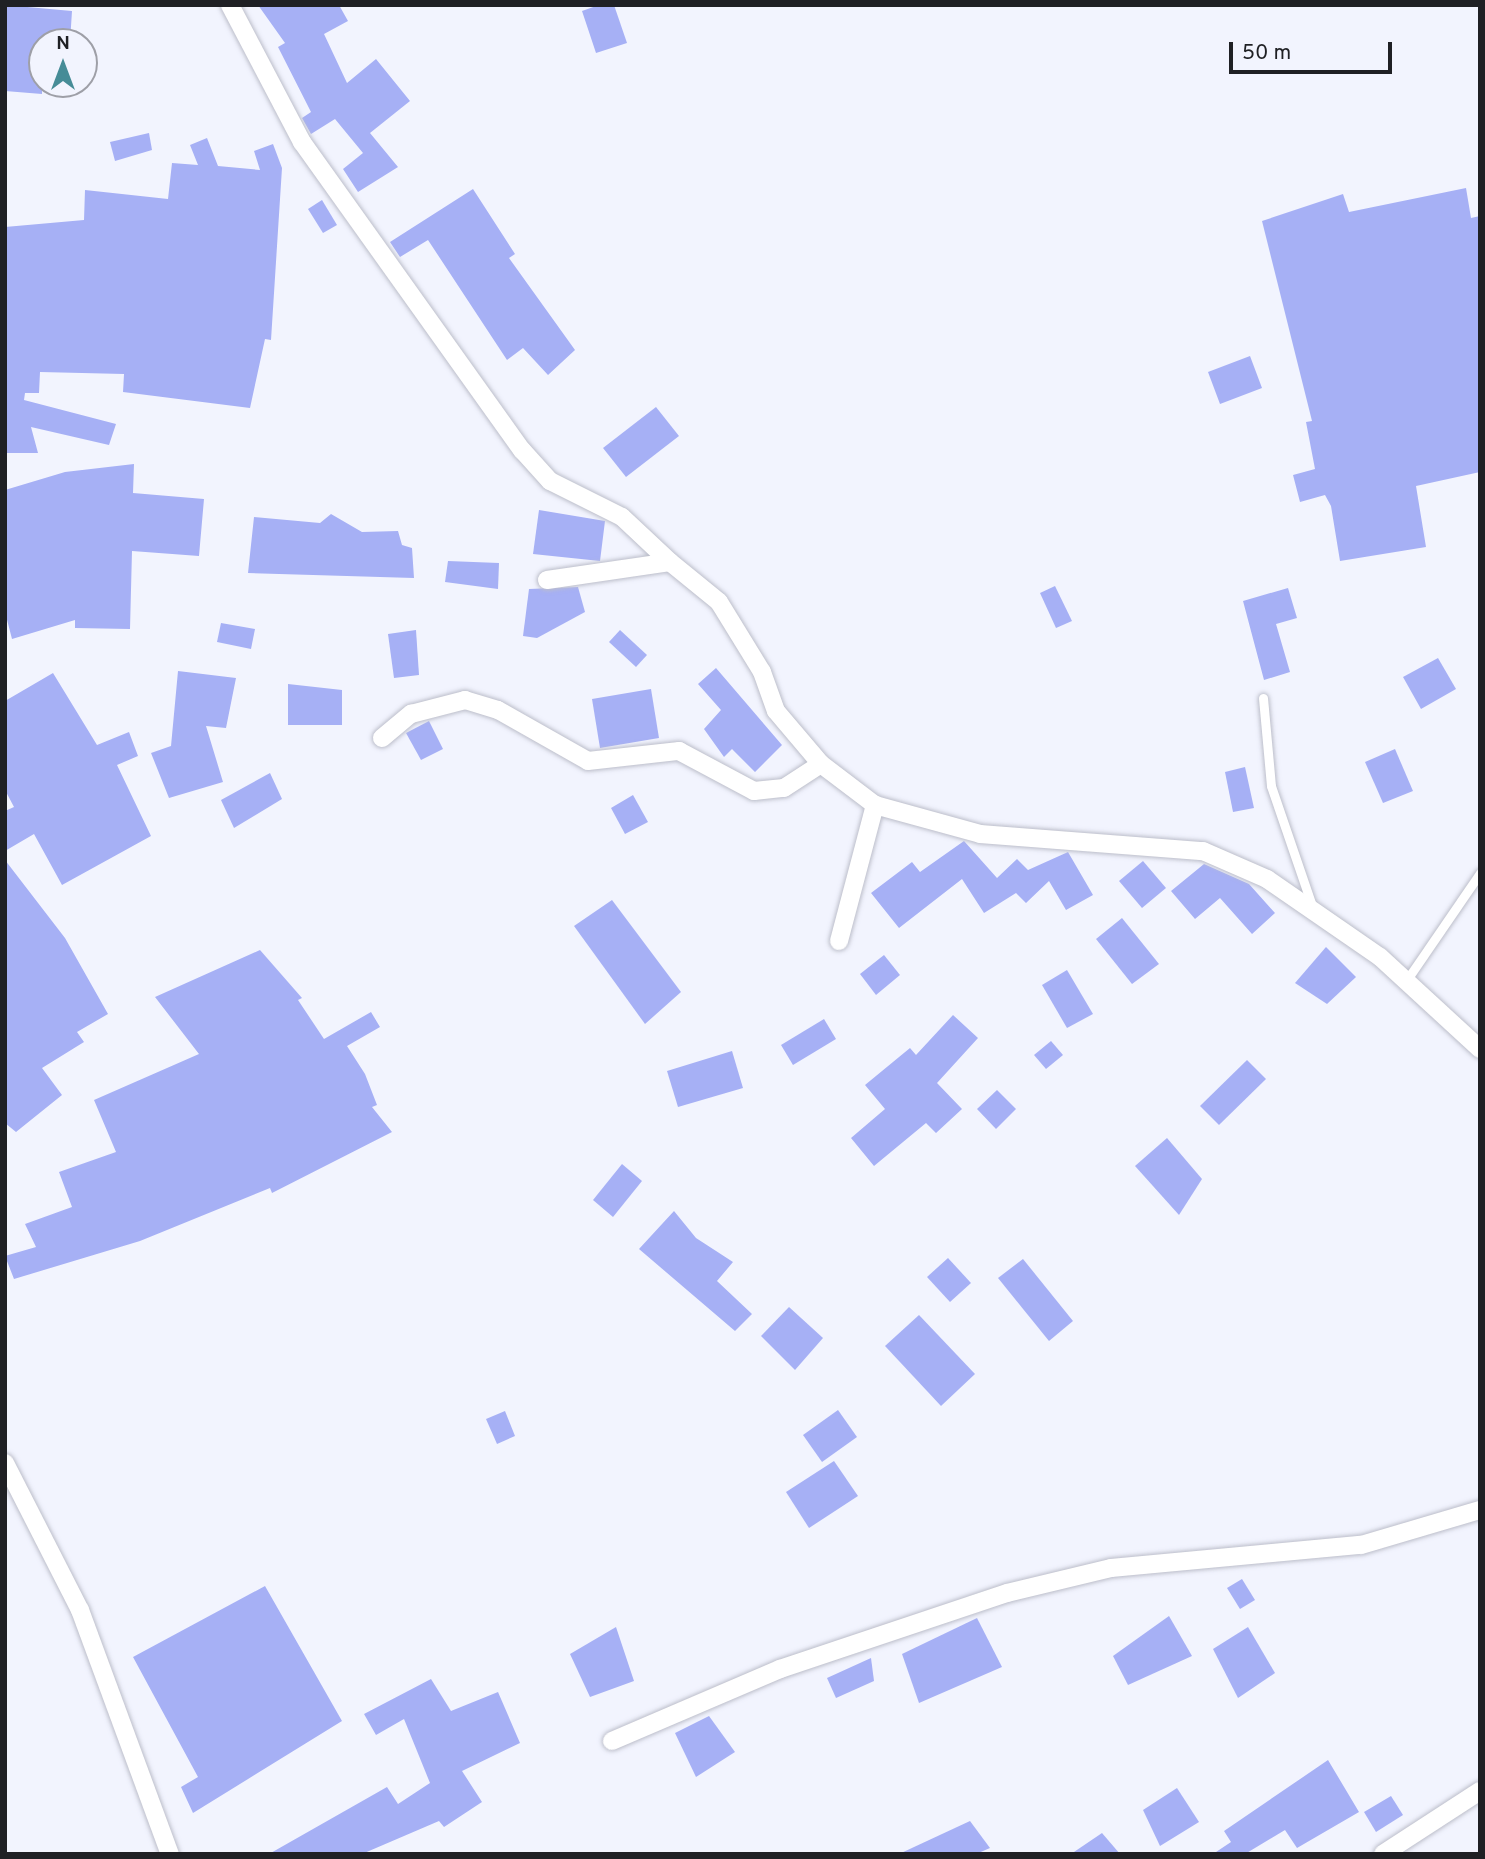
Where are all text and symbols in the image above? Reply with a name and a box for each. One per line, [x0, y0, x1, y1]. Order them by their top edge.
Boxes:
north arrow [28, 28, 98, 98]
scale bar [1233, 28, 1396, 72]
text: N [56, 32, 70, 56]
text: 50 m [1242, 40, 1291, 67]

